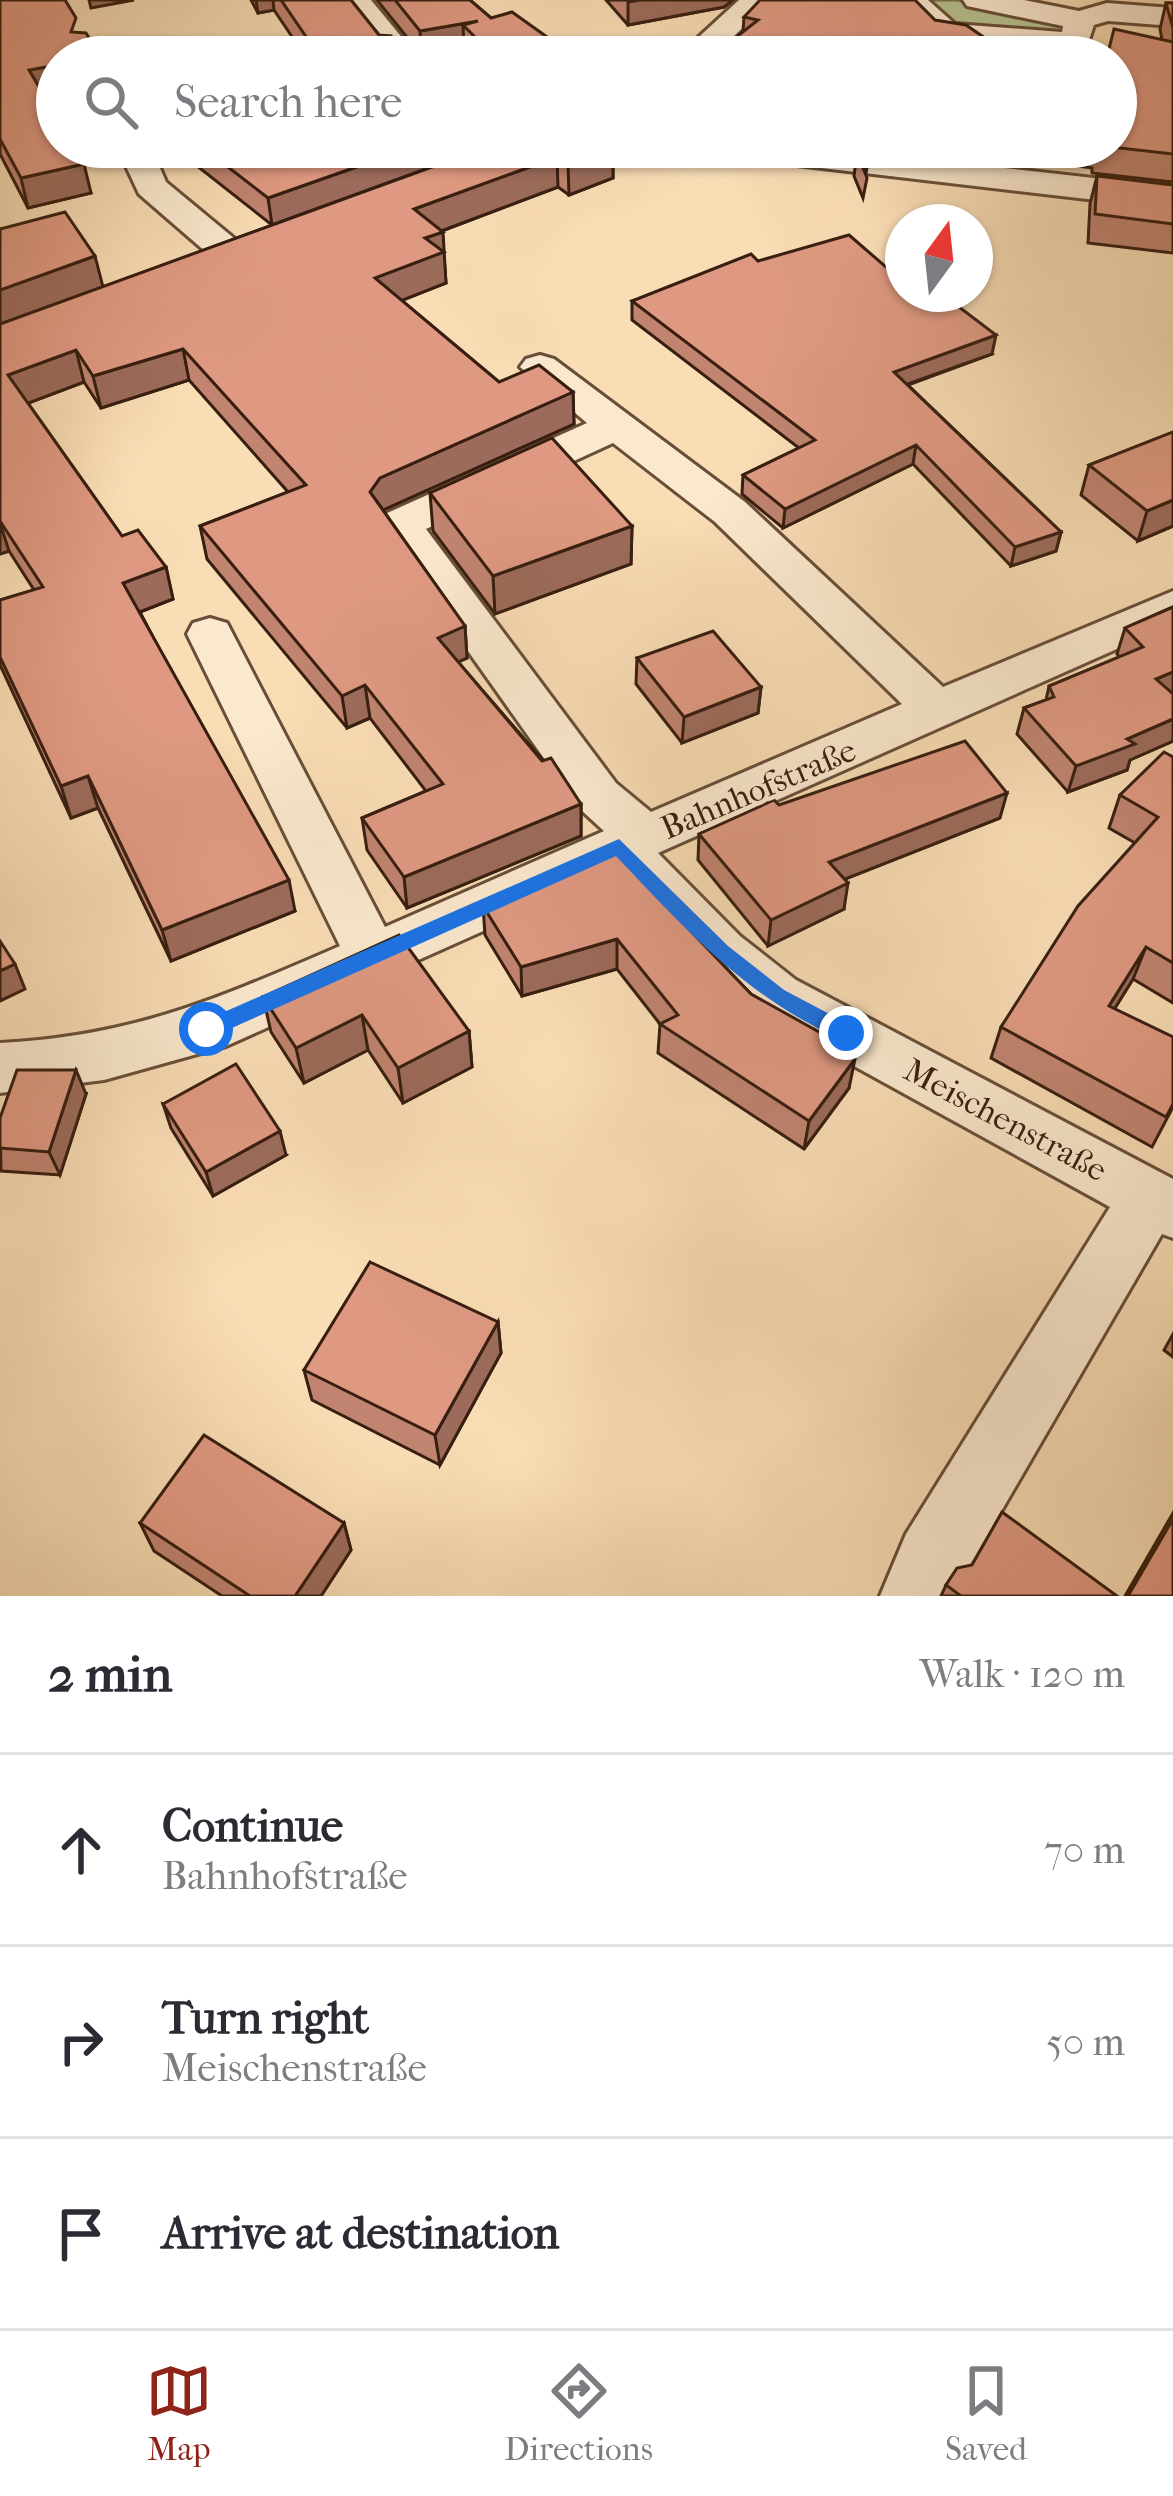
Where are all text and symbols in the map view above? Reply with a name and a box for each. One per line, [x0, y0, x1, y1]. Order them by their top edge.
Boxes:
search box [36, 36, 1137, 168]
icon: search [78, 69, 144, 135]
text: Search here [174, 76, 402, 129]
north arrow [885, 204, 993, 312]
street label: Bahnhofstraße [655, 731, 862, 848]
route start [179, 1002, 233, 1056]
route end [819, 1006, 873, 1060]
street label: Meischenstraße [897, 1051, 1113, 1190]
text: 2 min [48, 1644, 172, 1704]
text: Walk · 120 m [920, 1651, 1125, 1697]
text: Continue [162, 1800, 343, 1853]
icon: ahead [48, 1817, 114, 1883]
text: 70 m [1044, 1827, 1125, 1873]
text: Bahnhofstraße [162, 1853, 408, 1899]
text: Turn right [162, 1992, 369, 2045]
icon: right [48, 2009, 114, 2075]
text: 50 m [1046, 2019, 1125, 2065]
text: Meischenstraße [162, 2045, 427, 2091]
icon: arrive [48, 2201, 114, 2267]
text: Arrive at destination [162, 2207, 559, 2260]
tab: Map [146, 2358, 212, 2469]
tab: Directions [504, 2358, 653, 2469]
tab: Saved [945, 2358, 1027, 2469]

